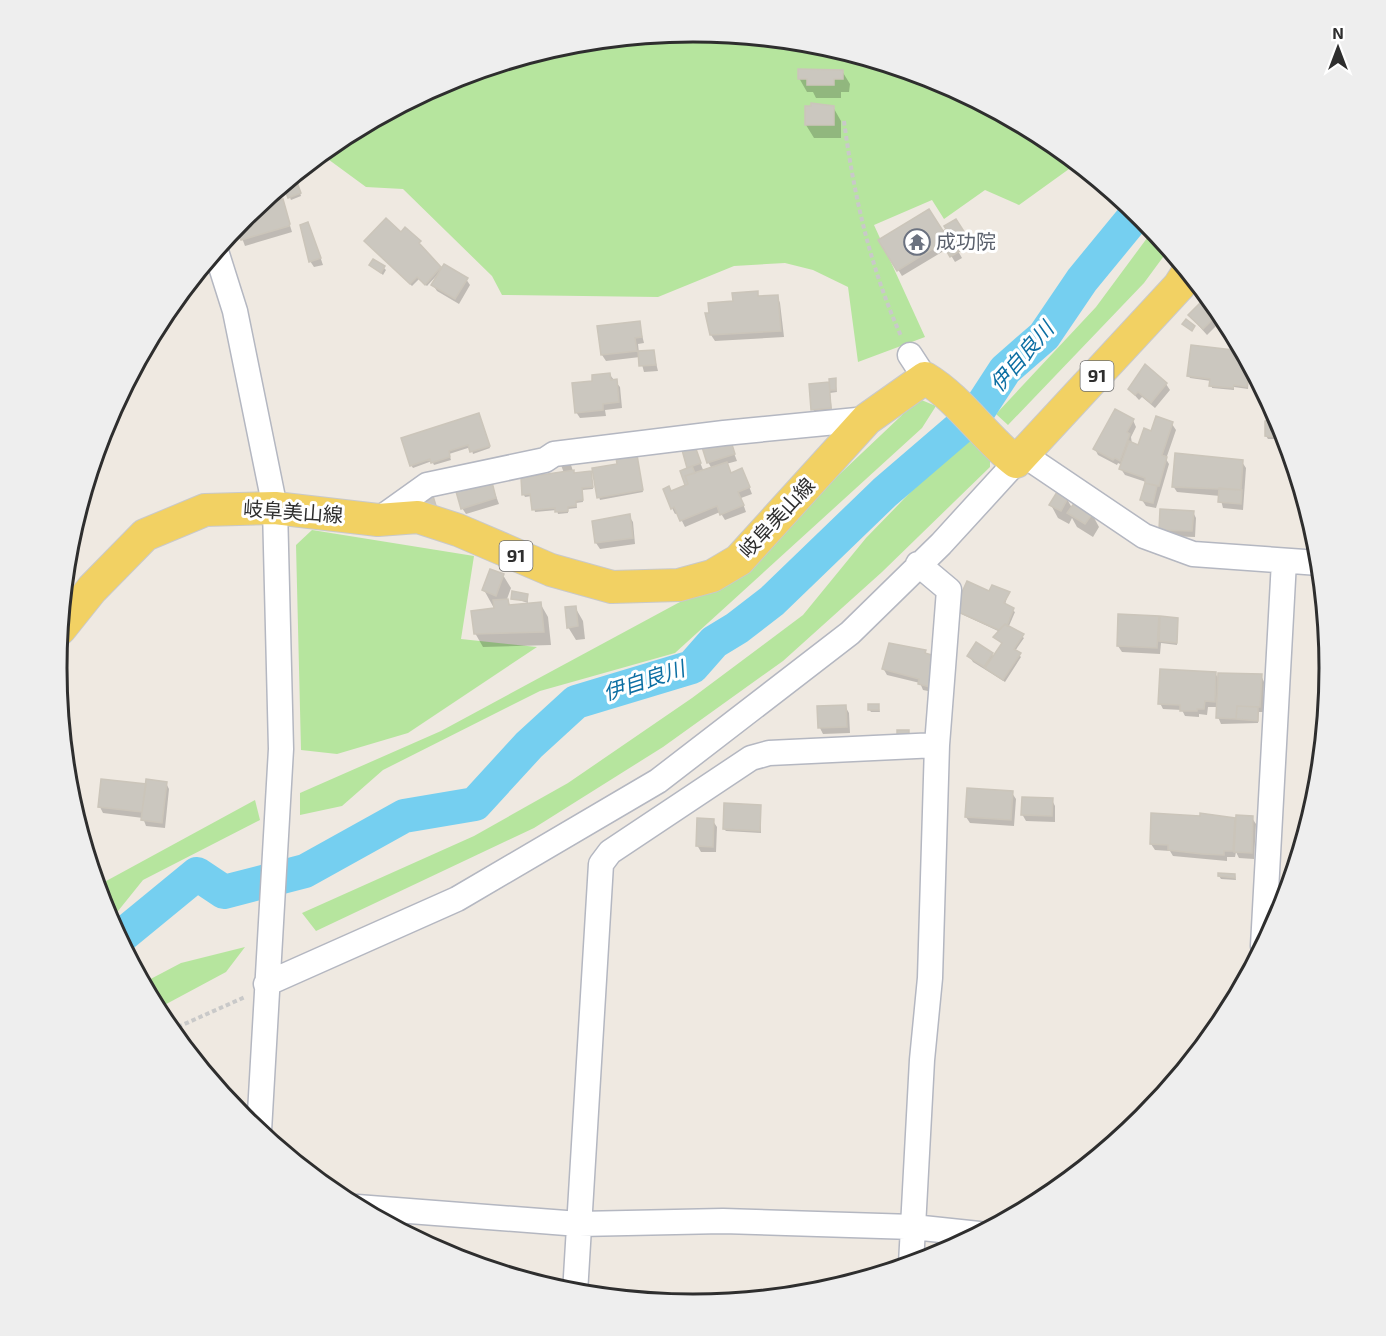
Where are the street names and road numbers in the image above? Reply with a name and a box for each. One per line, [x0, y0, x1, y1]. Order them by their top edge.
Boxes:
road number: 91 [1080, 361, 1114, 391]
street label: 岐阜美山線 [733, 473, 819, 562]
street label: 岐阜美山線 [242, 496, 344, 526]
road number: 91 [500, 541, 532, 571]

